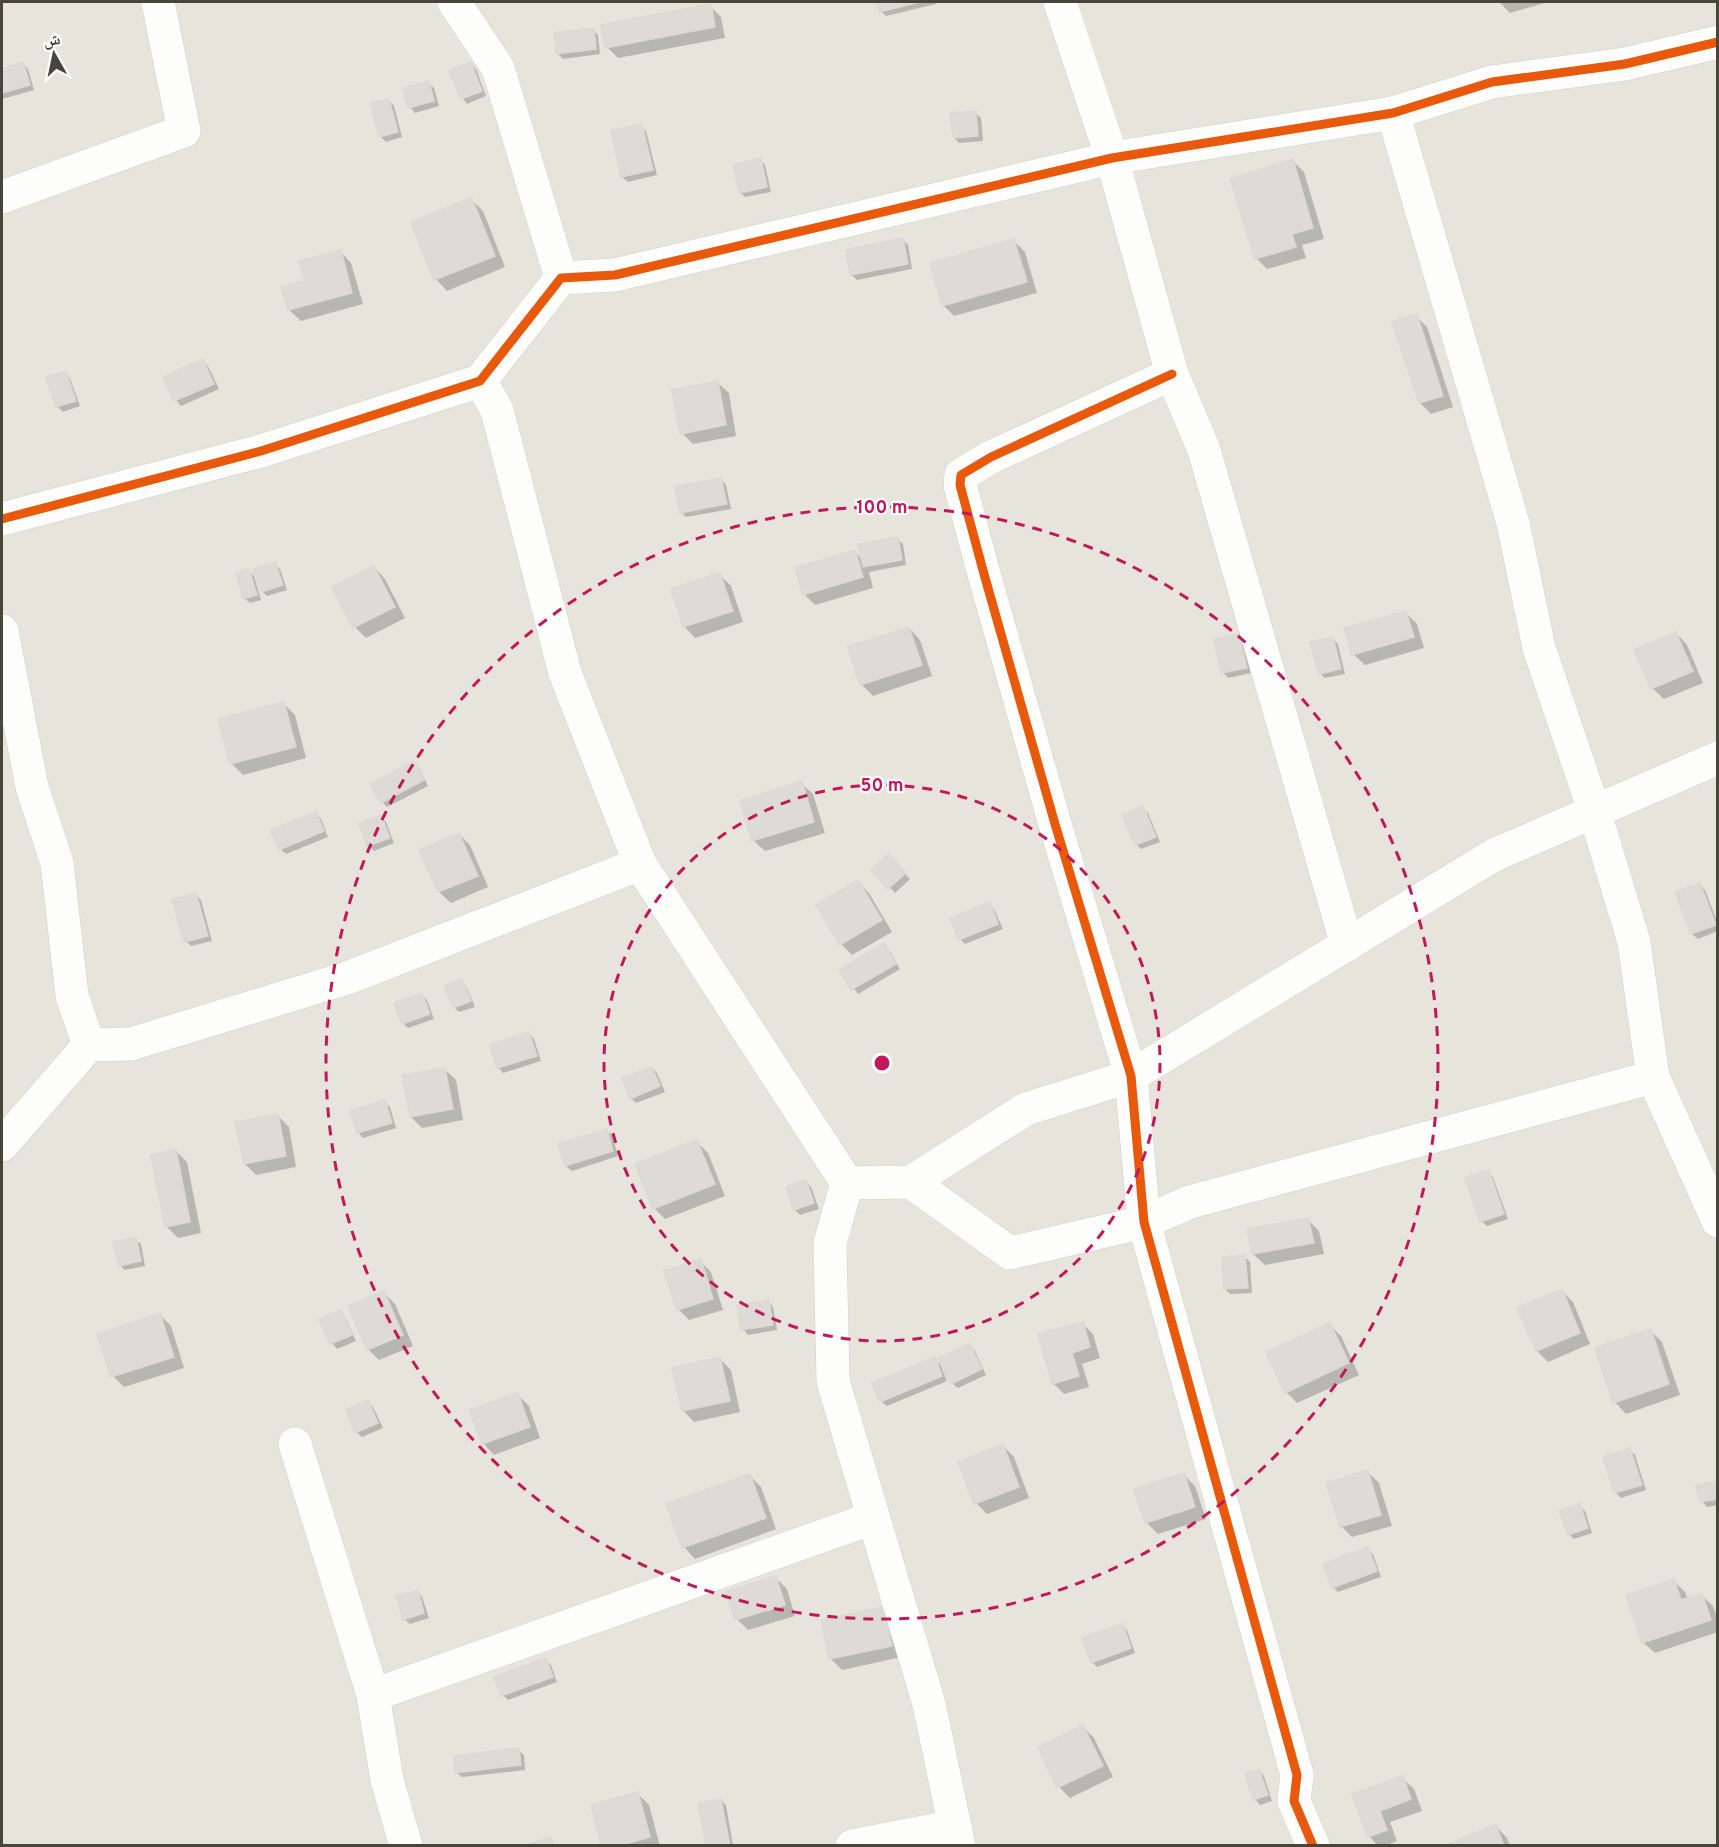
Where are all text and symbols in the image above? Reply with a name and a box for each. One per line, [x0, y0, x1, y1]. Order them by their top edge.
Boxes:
north arrow [24, 24, 84, 84]
text: ش [42, 30, 62, 52]
text: 100 m [856, 497, 908, 520]
text: 50 m [860, 775, 904, 798]
centre of rings [872, 1053, 892, 1073]

